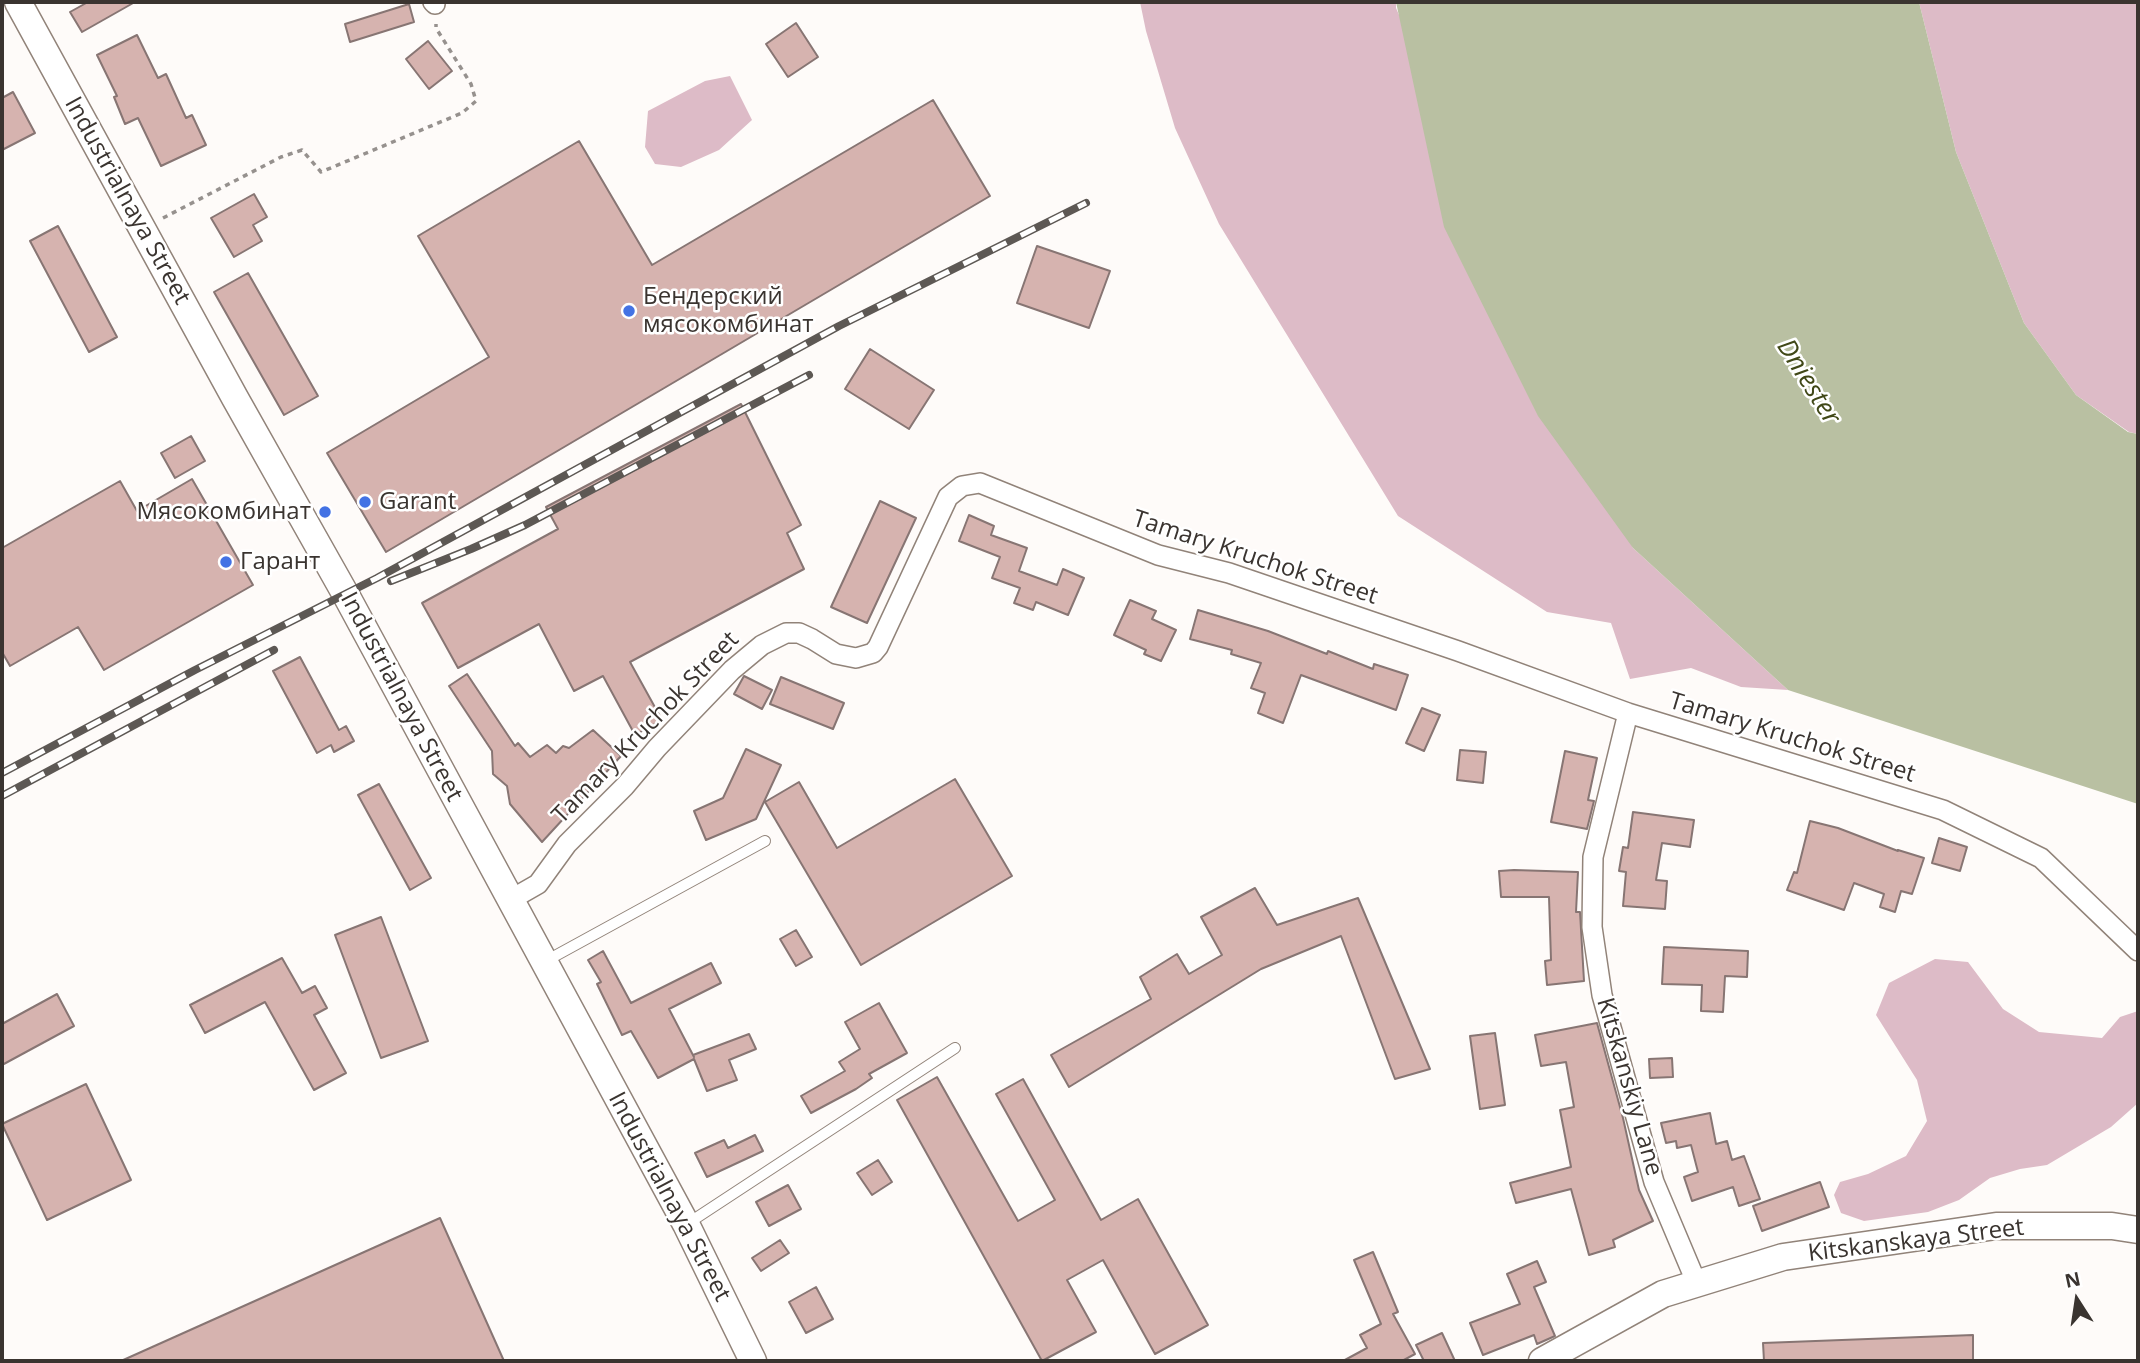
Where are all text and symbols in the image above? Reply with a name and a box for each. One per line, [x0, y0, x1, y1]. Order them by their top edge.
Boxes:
street label: Industrialnaya Street [58, 92, 196, 310]
place label: Бендерский мясокомбинат [643, 283, 814, 339]
marker: Бендерский мясокомбинат [621, 303, 637, 319]
water label: Dniester [1770, 334, 1846, 430]
place label: Garant [379, 488, 456, 516]
marker: Garant [357, 494, 373, 510]
place label: Мясокомбинат [136, 498, 311, 526]
marker: Мясокомбинат [317, 504, 333, 520]
street label: Tamary Kruchok Street [1129, 505, 1381, 611]
place label: Гарант [240, 548, 320, 576]
marker: Гарант [218, 554, 234, 570]
street label: Industrialnaya Street [334, 587, 468, 807]
street label: Tamary Kruchok Street [547, 626, 745, 830]
street label: Tamary Kruchok Street [1665, 687, 1919, 789]
street label: Kitskanskiy Lane [1590, 995, 1668, 1179]
street label: Industrialnaya Street [602, 1087, 736, 1307]
street label: Kitskanskaya Street [1806, 1213, 2026, 1269]
north arrow [2042, 1265, 2112, 1335]
text: N [2062, 1265, 2083, 1294]

